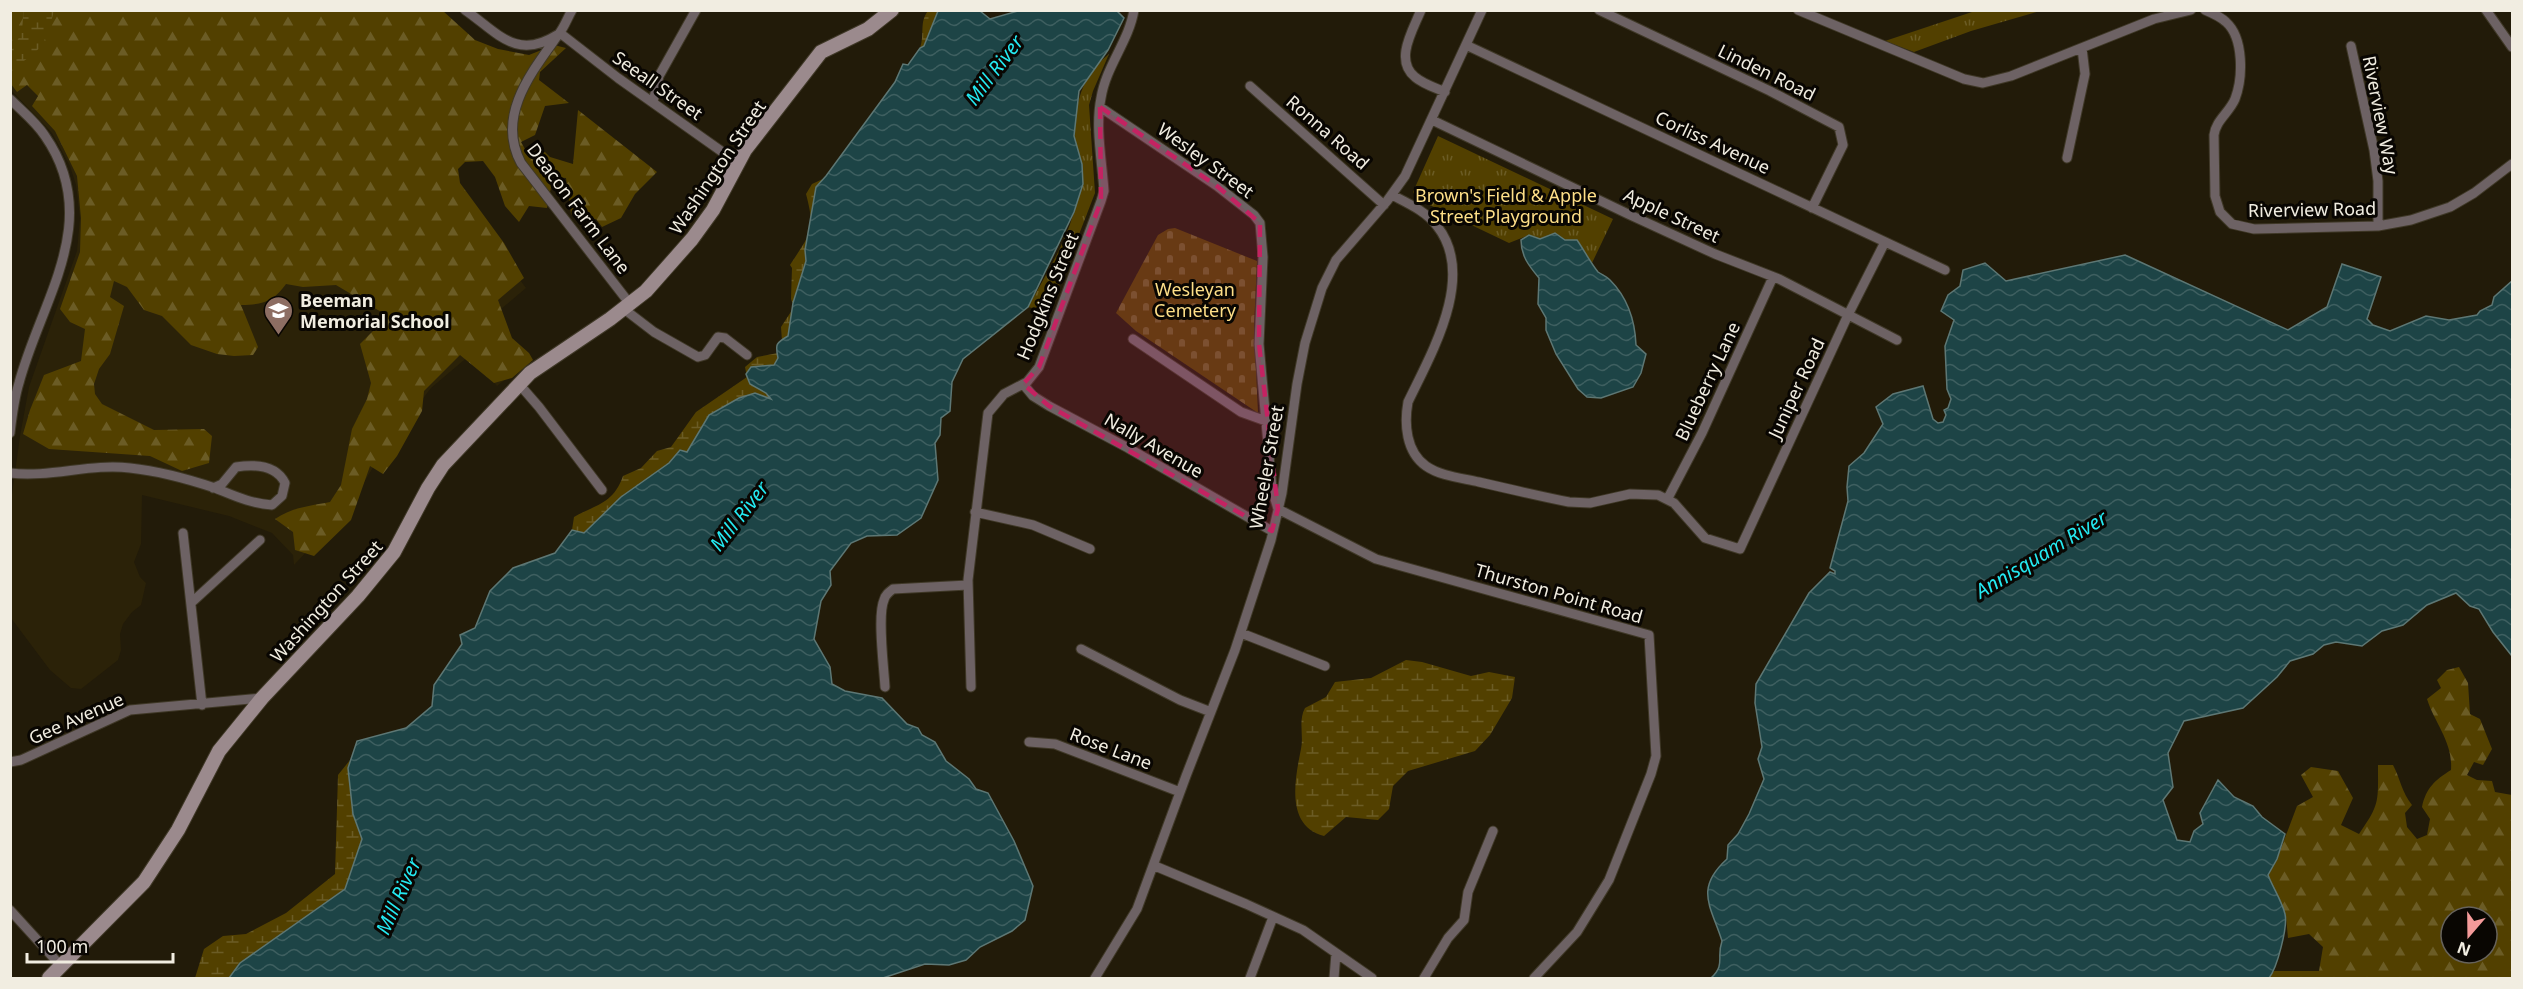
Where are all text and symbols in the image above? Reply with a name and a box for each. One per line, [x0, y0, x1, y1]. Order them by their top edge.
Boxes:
water label: Mill River [959, 29, 1030, 111]
street label: Linden Road [1714, 38, 1820, 106]
street label: Seeall Street [608, 45, 708, 125]
street label: Riverview Way [2358, 53, 2404, 177]
street label: Ronna Road [1281, 89, 1375, 175]
street label: Washington Street [663, 95, 771, 239]
street label: Corliss Avenue [1652, 105, 1774, 179]
street label: Wesley Street [1153, 117, 1259, 203]
street label: Deacon Farm Lane [522, 138, 636, 278]
street label: Apple Street [1620, 182, 1724, 248]
park label: Brown's Field & Apple Street Playground [1415, 183, 1597, 228]
street label: Riverview Road [2248, 196, 2376, 222]
street label: Hodgkins Street [1011, 228, 1084, 363]
park label: Wesleyan Cemetery [1154, 277, 1237, 322]
place label: Beeman Memorial School [300, 288, 450, 333]
school or university icon: Beeman Memorial School [263, 294, 295, 336]
street label: Blueberry Lane [1669, 318, 1745, 444]
street label: Juniper Road [1761, 334, 1830, 444]
street label: Wheeler Street [1243, 403, 1289, 531]
street label: Nally Avenue [1100, 407, 1208, 483]
water label: Mill River [703, 475, 775, 556]
water label: Annisquam River [1968, 503, 2113, 605]
street label: Washington Street [265, 534, 388, 667]
street label: Thurston Point Road [1472, 558, 1646, 628]
street label: Gee Avenue [25, 686, 127, 750]
street label: Rose Lane [1066, 721, 1156, 775]
water label: Mill River [369, 852, 427, 939]
north arrow [2439, 905, 2499, 965]
scale bar [27, 926, 172, 964]
text: 100 m [36, 934, 88, 958]
text: N [2454, 937, 2474, 962]

